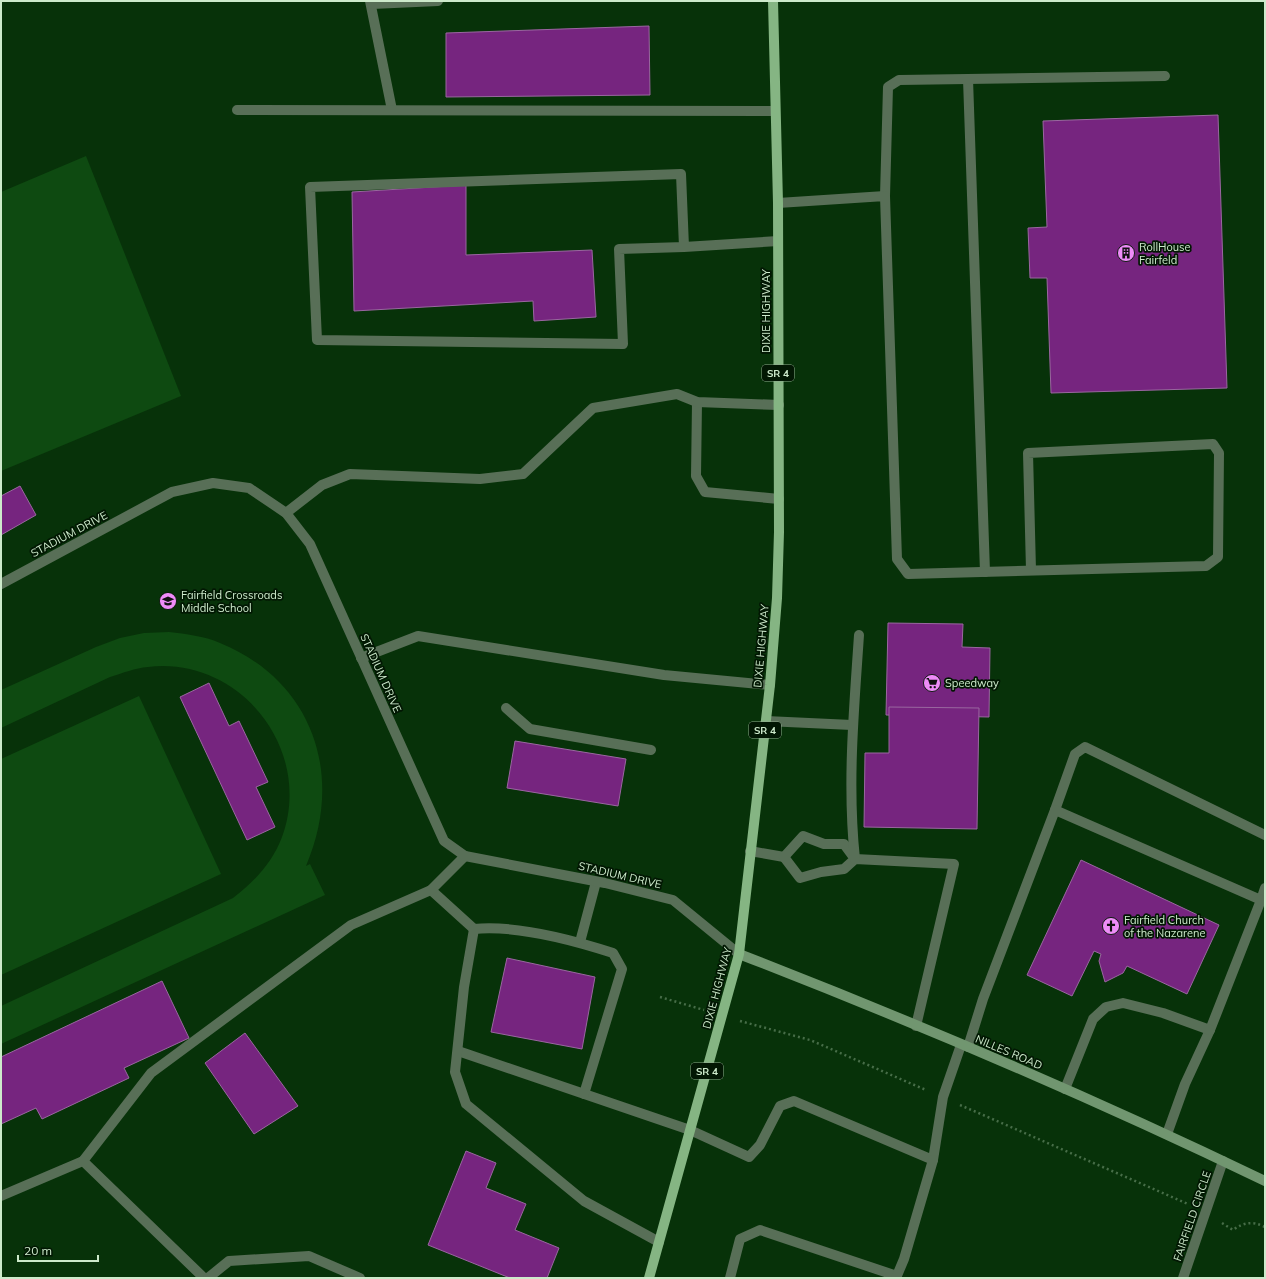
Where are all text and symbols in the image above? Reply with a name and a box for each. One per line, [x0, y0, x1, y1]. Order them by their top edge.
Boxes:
place label: RollHouse Fairfeld [1139, 240, 1191, 267]
building icon: RollHouse Fairfeld [1116, 243, 1136, 263]
street label: DIXIE HIGHWAY [759, 269, 773, 353]
road number: SR 4 [762, 365, 794, 381]
street label: STADIUM DRIVE [28, 508, 110, 560]
place label: Fairfield Crossroads Middle School [181, 588, 282, 615]
school or university icon: Fairfield Crossroads Middle School [158, 591, 178, 611]
street label: DIXIE HIGHWAY [750, 603, 772, 688]
street label: STADIUM DRIVE [357, 631, 405, 715]
supermarket icon: Speedway [922, 673, 942, 693]
place label: Speedway [945, 676, 999, 690]
road number: SR 4 [749, 722, 781, 738]
street label: STADIUM DRIVE [577, 859, 663, 891]
place label: Fairfield Church of the Nazarene [1124, 913, 1205, 940]
church icon: Fairfield Church of the Nazarene [1101, 916, 1121, 936]
street label: DIXIE HIGHWAY [699, 945, 735, 1030]
street label: NILLES ROAD [973, 1032, 1045, 1072]
road number: SR 4 [691, 1063, 723, 1079]
street label: FAIRFIELD CIRCLE [1170, 1169, 1214, 1263]
scale bar [18, 1237, 98, 1263]
text: 20 m [24, 1243, 52, 1258]

